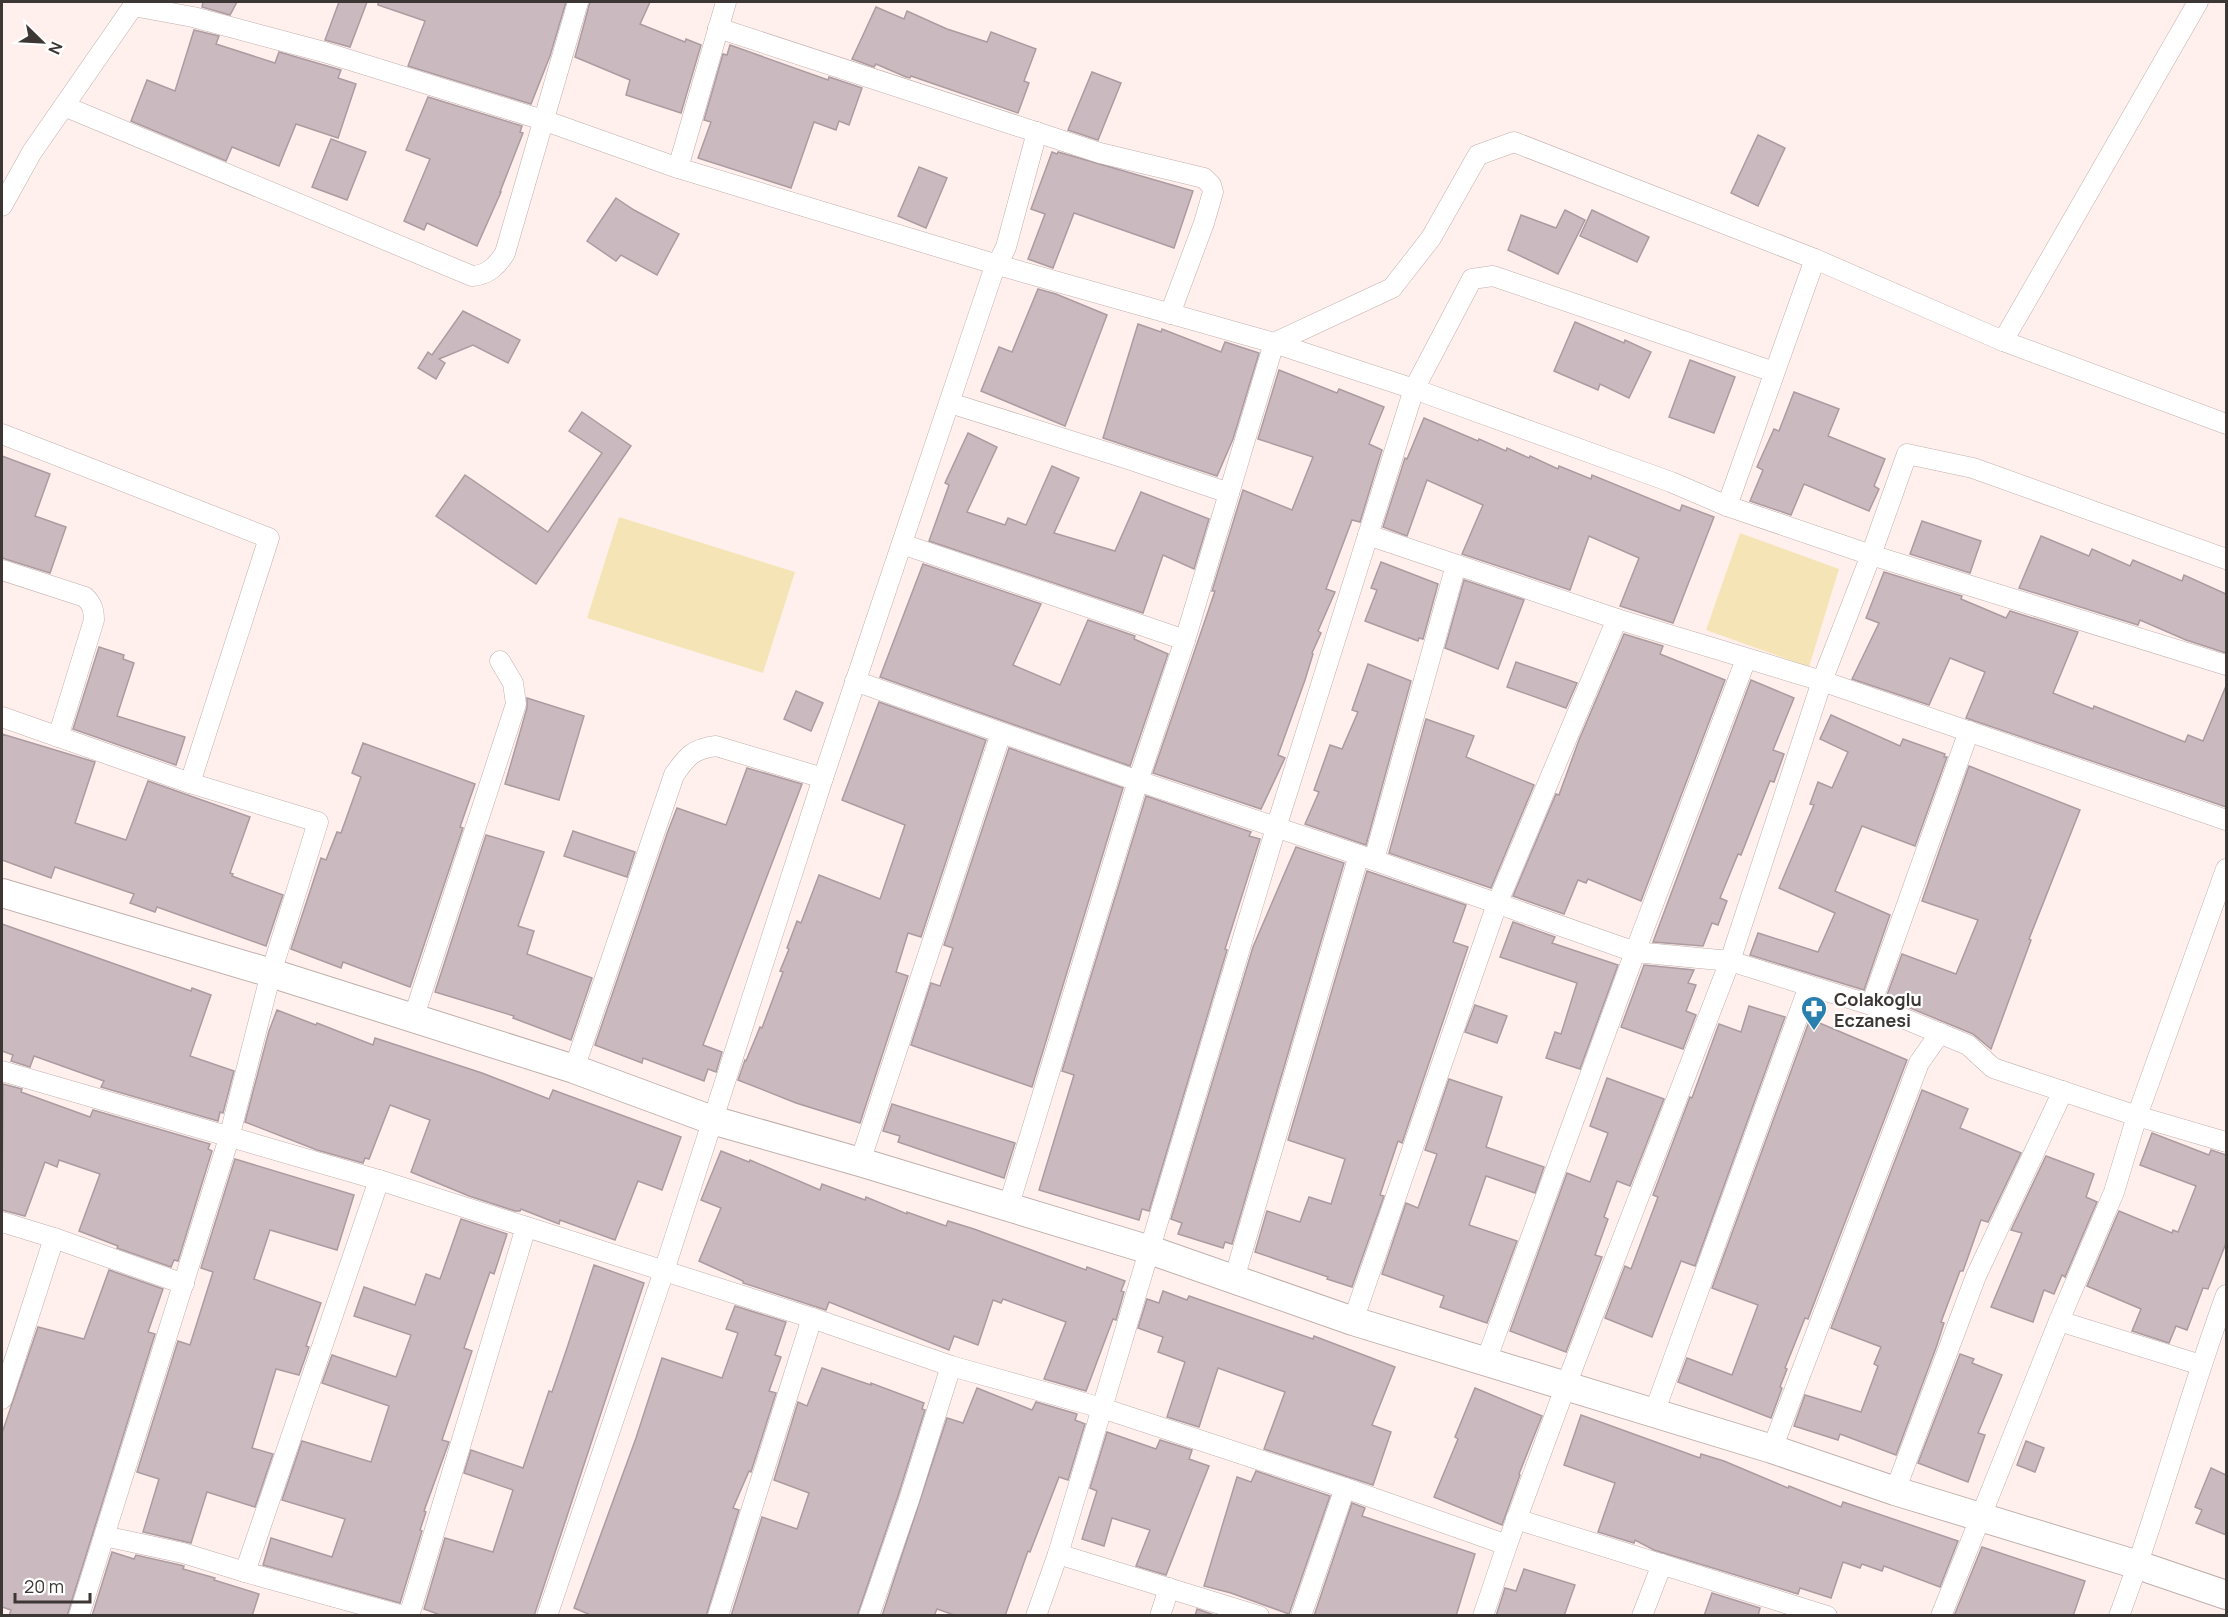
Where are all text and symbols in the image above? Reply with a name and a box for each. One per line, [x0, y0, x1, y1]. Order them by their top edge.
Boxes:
north arrow [12, 12, 72, 72]
text: N [43, 38, 68, 58]
place label: Colakoglu Eczanesi [1834, 987, 1922, 1032]
pharmacy icon: Colakoglu Eczanesi [1799, 994, 1829, 1032]
scale bar [15, 1566, 90, 1604]
text: 20 m [24, 1574, 64, 1598]

